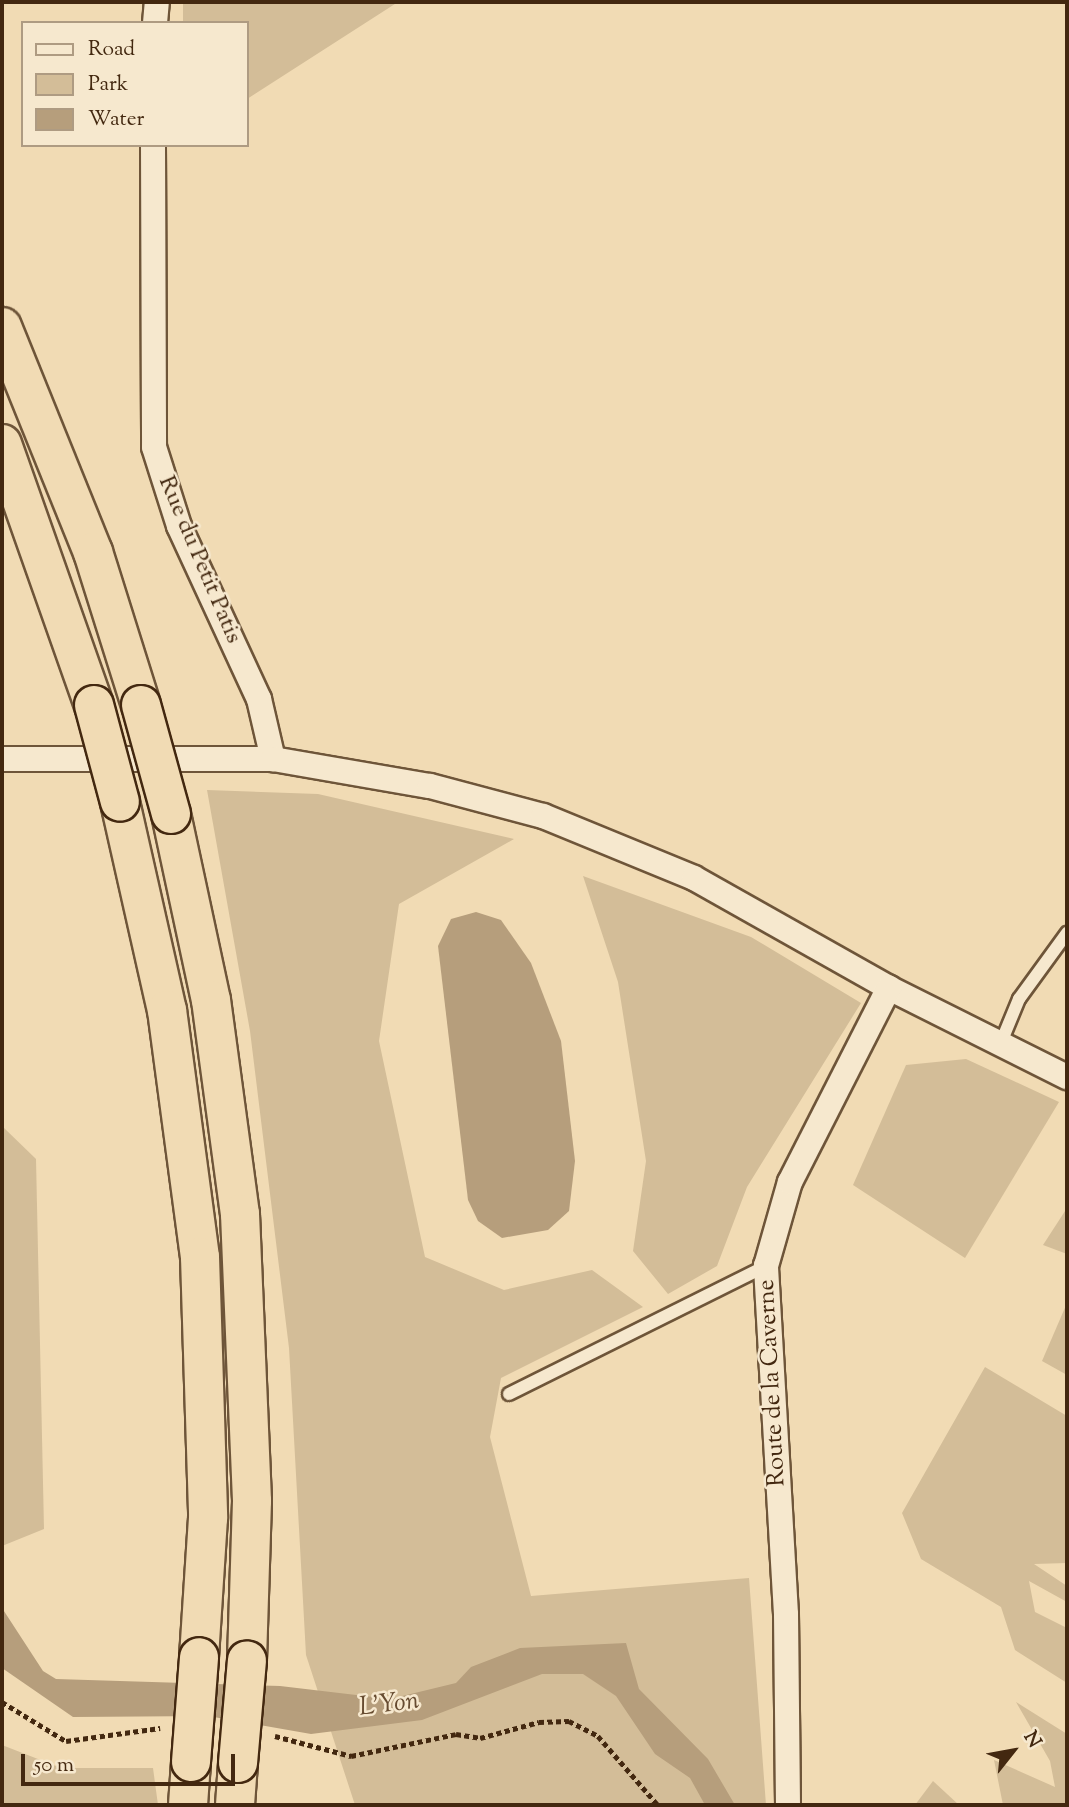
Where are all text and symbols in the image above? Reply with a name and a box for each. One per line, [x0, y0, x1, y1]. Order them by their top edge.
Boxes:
legend [21, 21, 248, 147]
text: Road [88, 35, 135, 65]
text: Park [88, 70, 128, 100]
text: Water [88, 105, 144, 135]
street label: Rue du Petit Patis [151, 472, 247, 648]
street label: Route de la Caverne [753, 1279, 793, 1487]
water label: L'Yon [357, 1686, 421, 1724]
north arrow [978, 1716, 1048, 1786]
text: N [1016, 1726, 1047, 1753]
scale bar [24, 1741, 238, 1785]
text: 50 m [34, 1751, 74, 1781]

